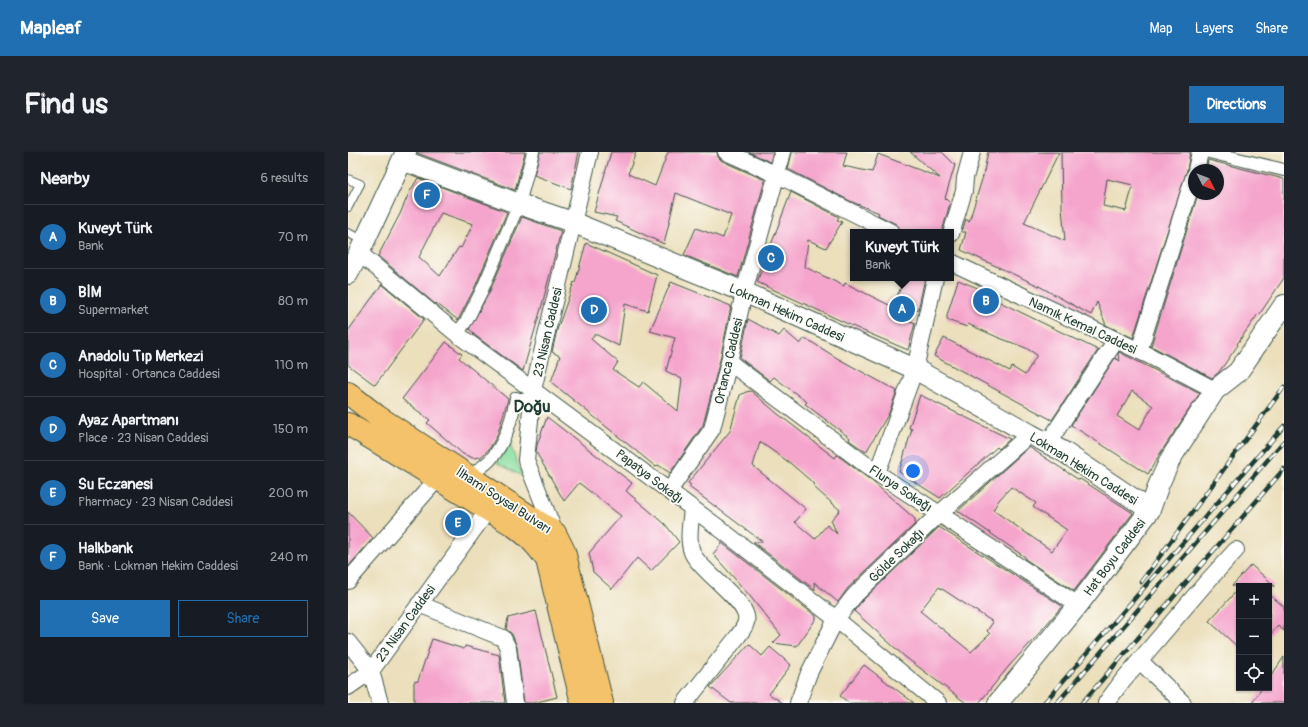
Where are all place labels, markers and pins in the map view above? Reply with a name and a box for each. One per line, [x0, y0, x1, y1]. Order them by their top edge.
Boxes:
pin: F [414, 180, 440, 210]
pin: C [758, 243, 784, 273]
pin: B [973, 286, 999, 316]
pin: A [889, 294, 915, 324]
pin: D [581, 295, 607, 325]
pin: E [445, 508, 471, 538]

